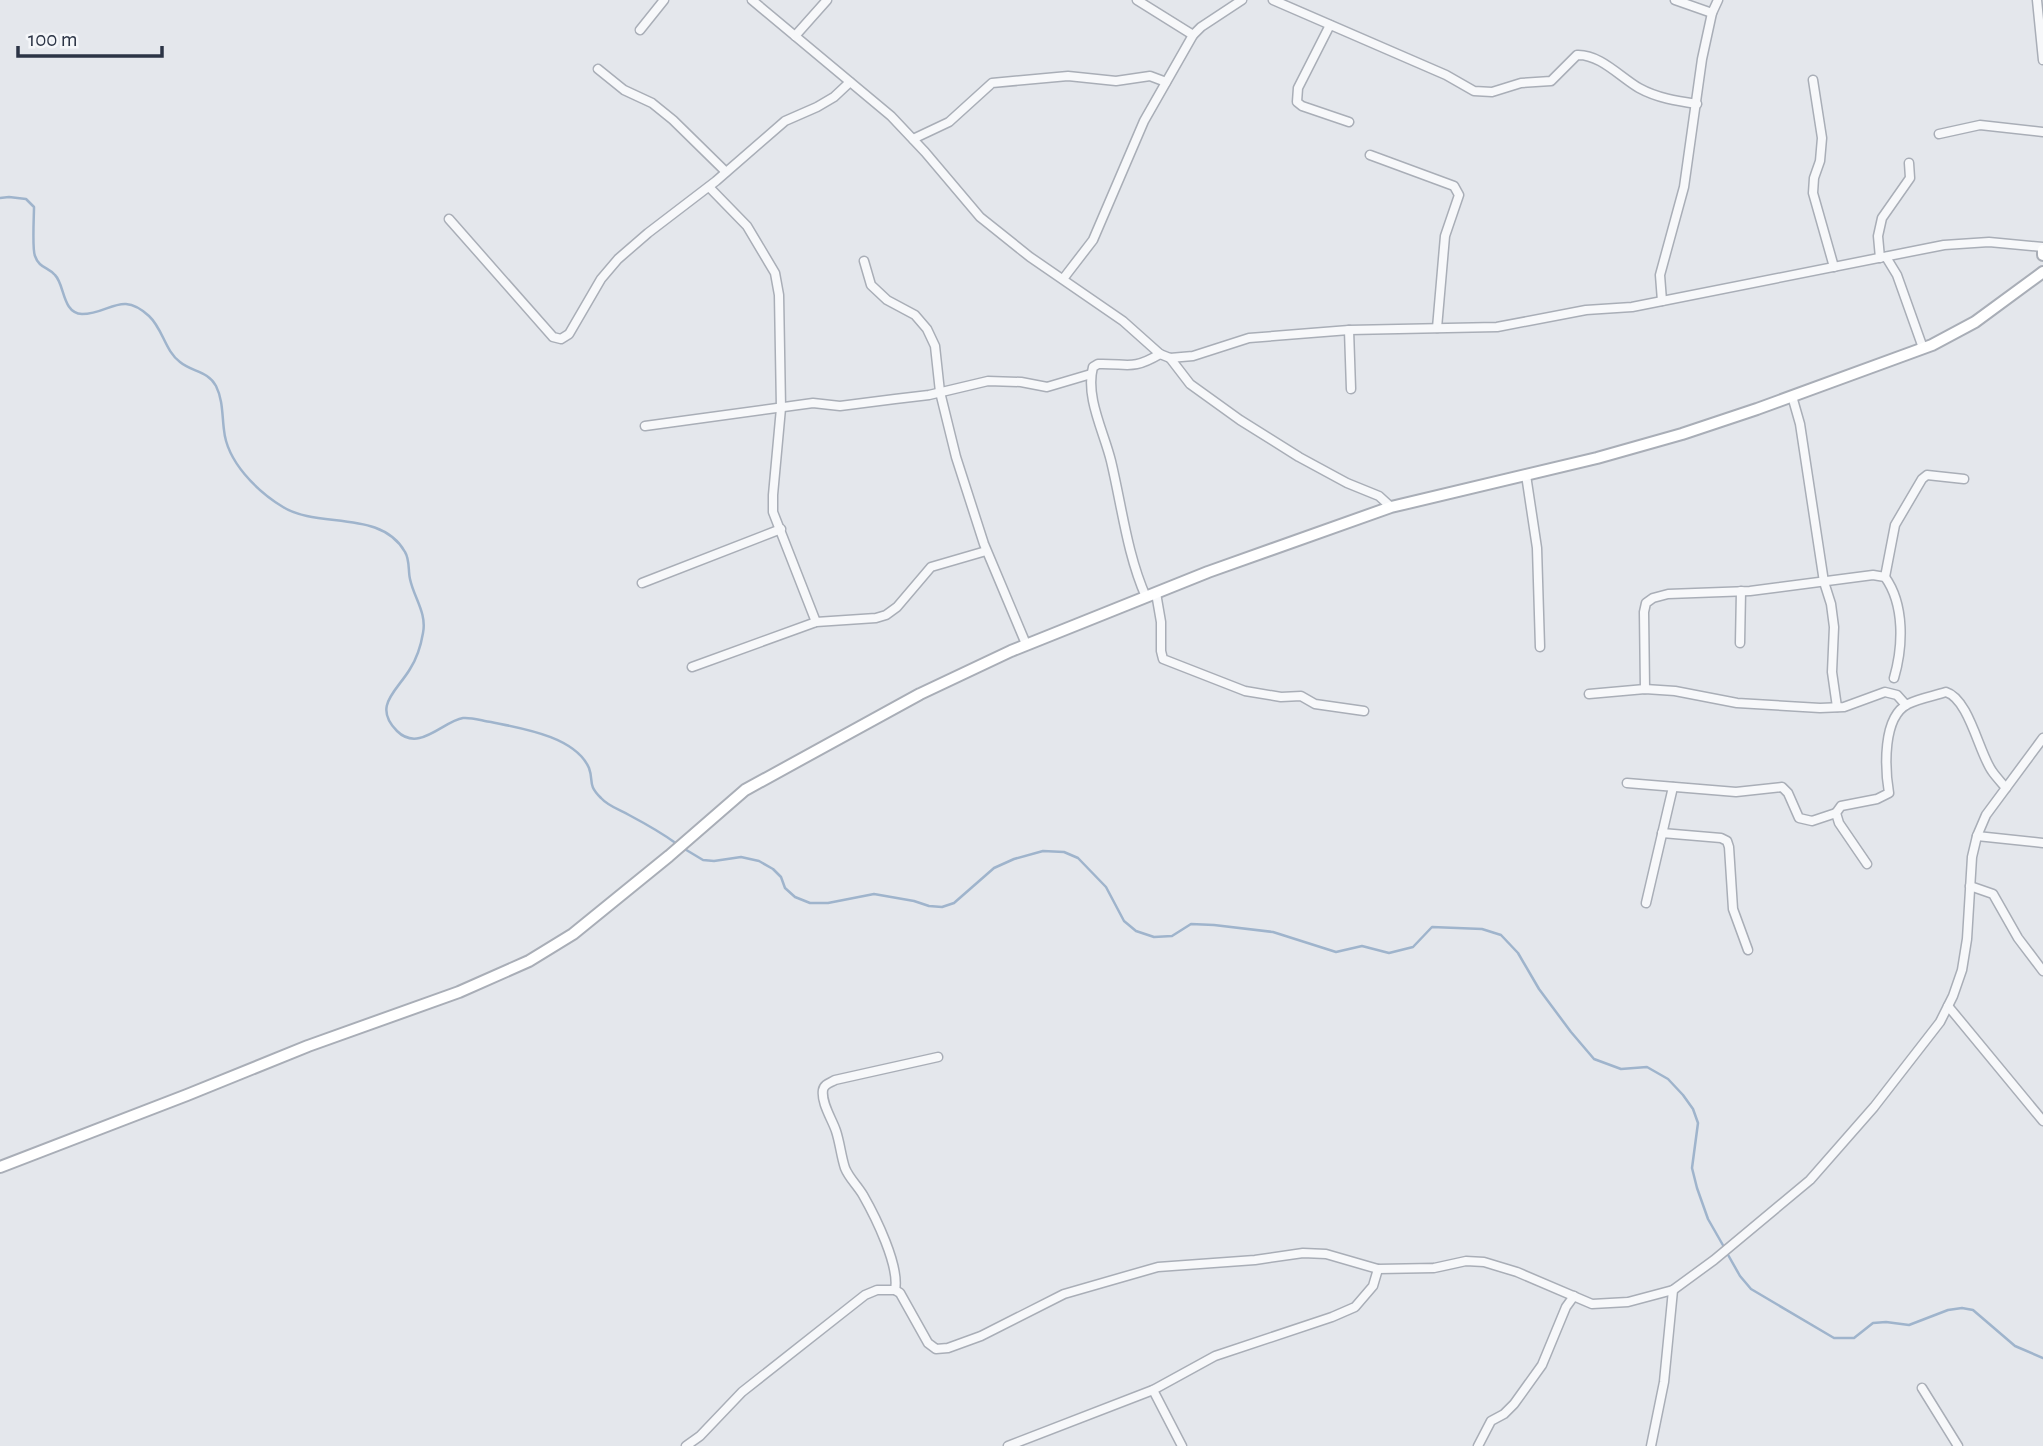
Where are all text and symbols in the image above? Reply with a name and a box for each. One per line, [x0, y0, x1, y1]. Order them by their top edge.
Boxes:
scale bar [18, 14, 161, 58]
text: 100 m [28, 29, 78, 50]

